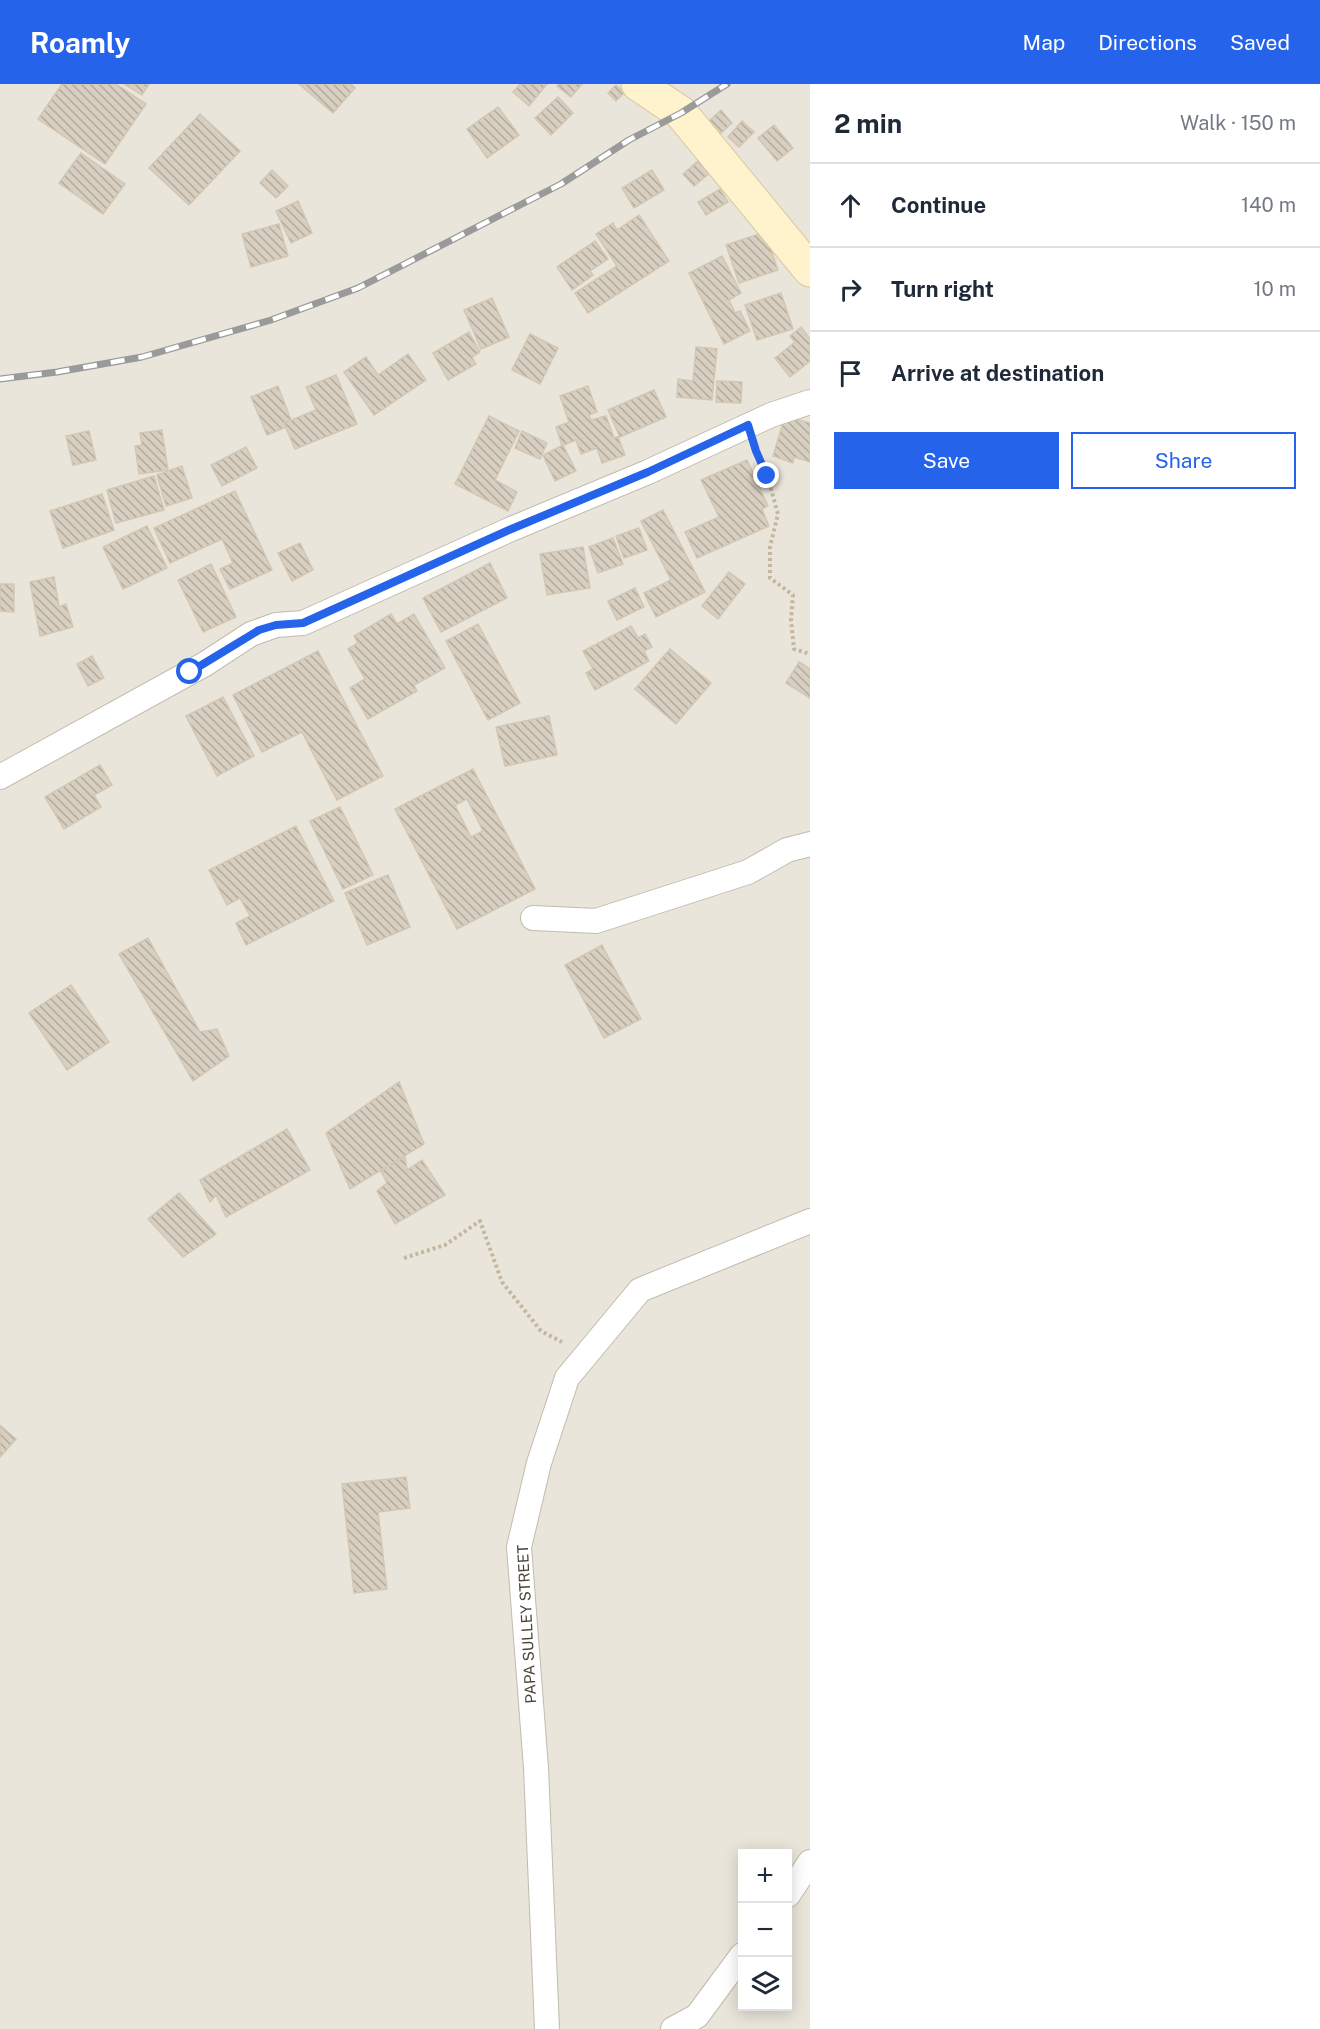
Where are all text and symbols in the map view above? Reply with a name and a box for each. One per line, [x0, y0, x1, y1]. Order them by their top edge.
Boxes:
text: Roamly [30, 26, 130, 59]
text: Map [1023, 30, 1065, 55]
text: Directions [1098, 30, 1197, 55]
text: Saved [1230, 30, 1290, 55]
text: 2 min [834, 108, 902, 139]
text: Walk · 150 m [1180, 111, 1296, 135]
icon: ahead [834, 189, 867, 222]
text: Continue [891, 192, 986, 218]
text: 140 m [1241, 193, 1296, 217]
icon: right [834, 273, 867, 306]
text: Turn right [891, 276, 994, 302]
text: 10 m [1253, 277, 1296, 301]
icon: arrive [834, 357, 867, 390]
text: Arrive at destination [891, 360, 1104, 386]
button: Save [834, 432, 1059, 489]
button: Share [1071, 432, 1296, 489]
route end [753, 462, 779, 488]
route start [176, 658, 202, 684]
street label: PAPA SULLEY STREET [514, 1544, 539, 1704]
map controls [738, 1849, 792, 2011]
button: + [738, 1849, 792, 1903]
button: − [738, 1903, 792, 1957]
button: layers [738, 1957, 792, 2011]

